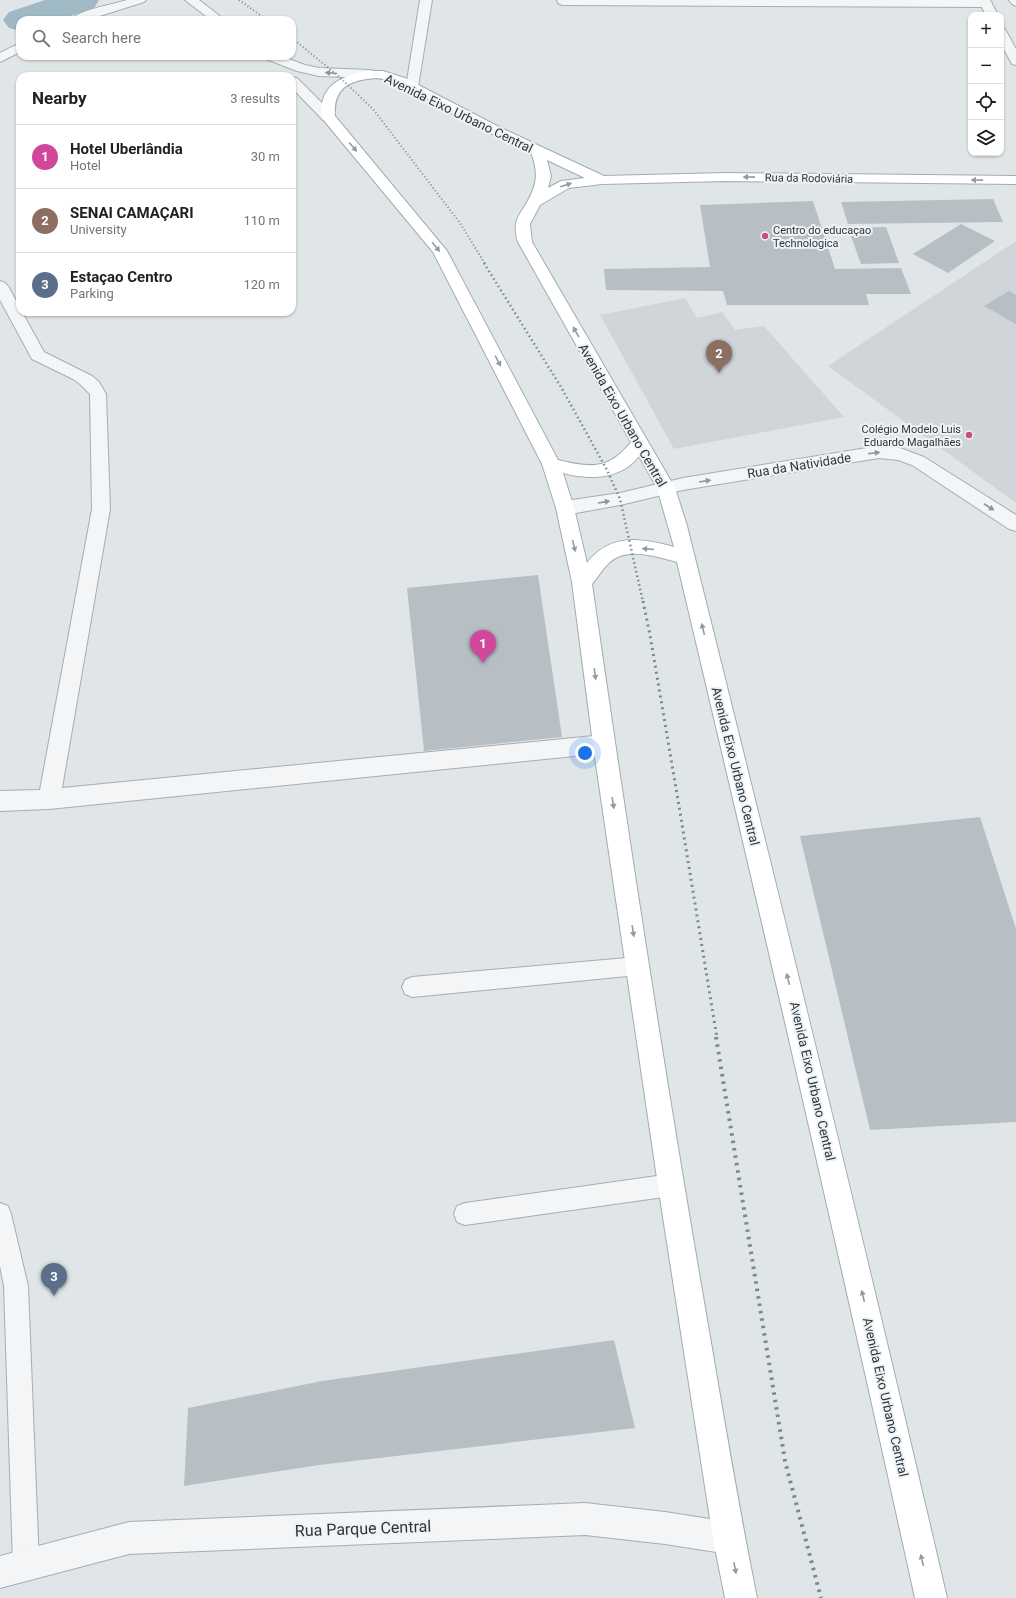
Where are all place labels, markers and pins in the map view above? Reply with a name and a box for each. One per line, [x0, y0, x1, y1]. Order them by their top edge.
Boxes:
place label: Centro do educaçao Technologica [773, 224, 871, 250]
marker: Centro do educaçao Technologica [760, 231, 770, 241]
pin: 2 [706, 340, 732, 373]
place label: Colégio Modelo Luis Eduardo Magalhães [862, 423, 961, 449]
marker: Colégio Modelo Luis Eduardo Magalhães [964, 430, 974, 440]
pin: 1 [470, 630, 496, 663]
pin: 3 [41, 1263, 67, 1296]

